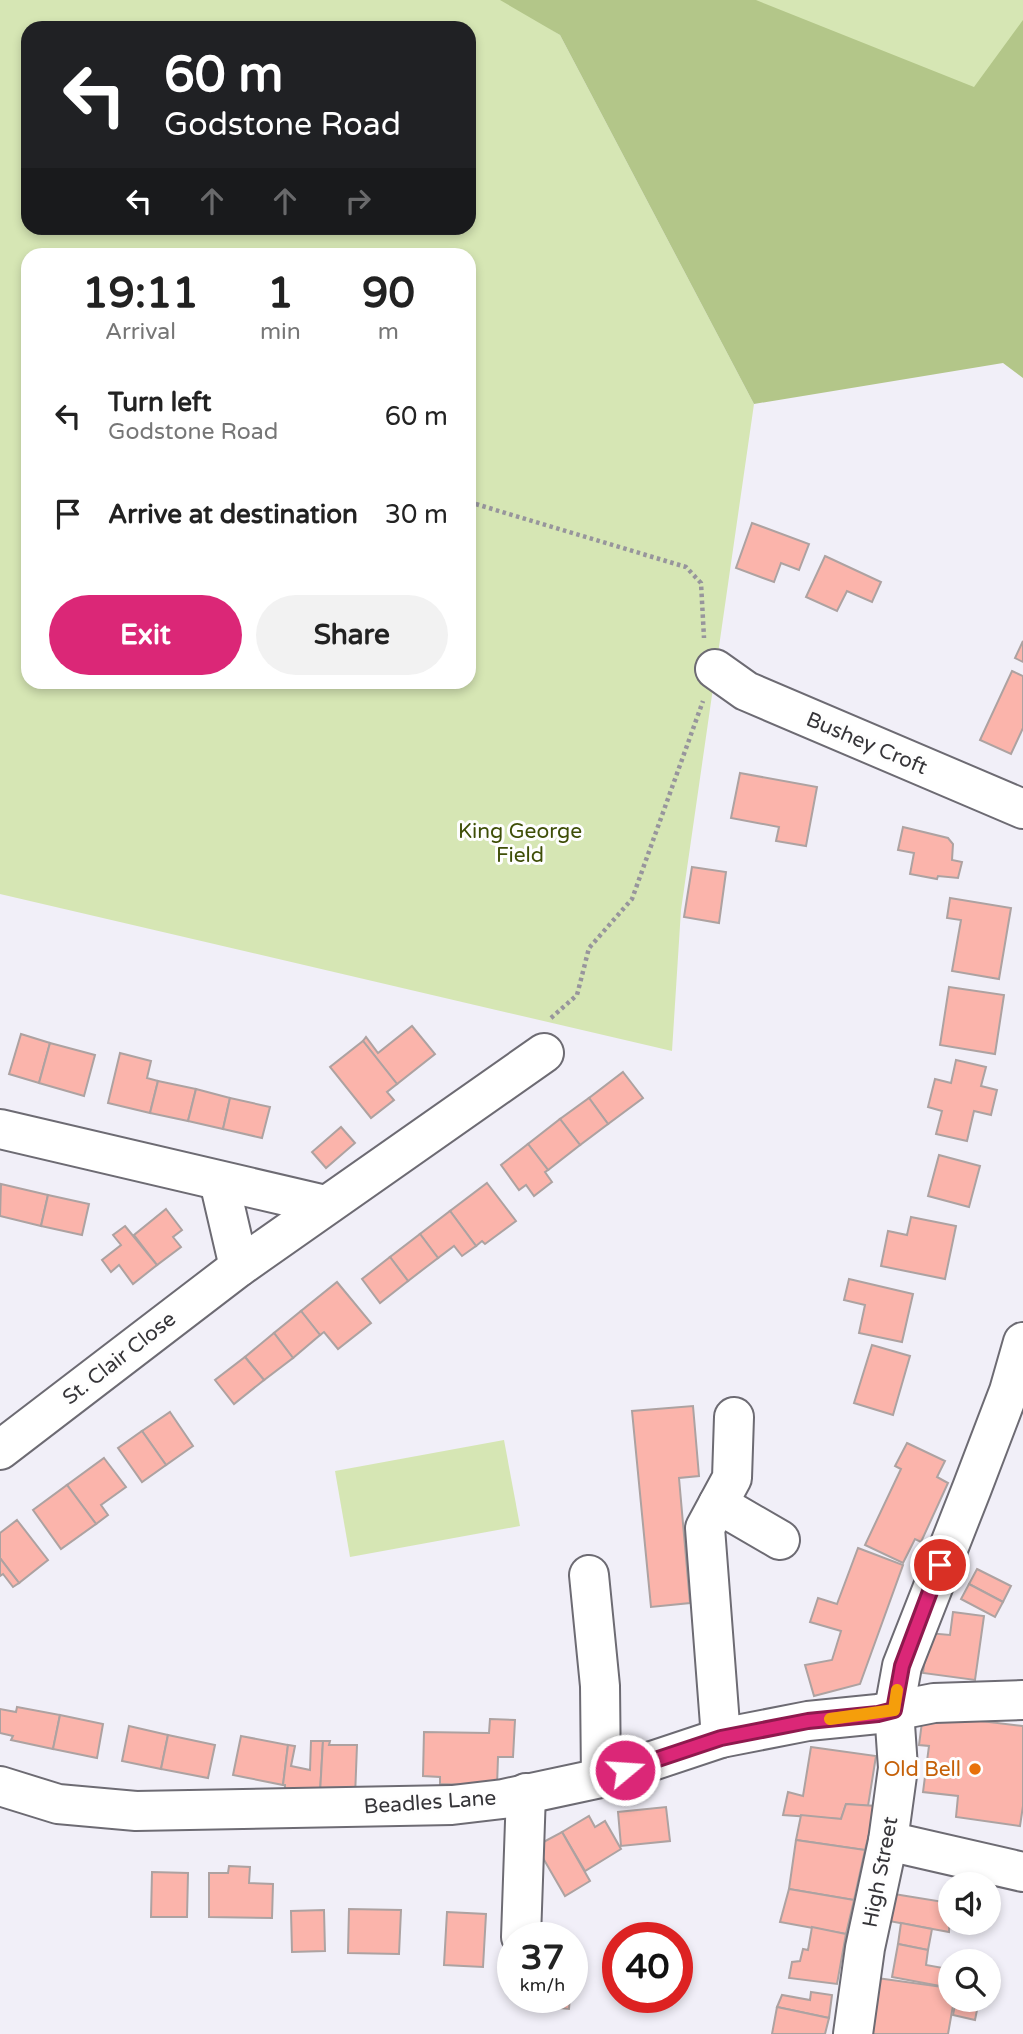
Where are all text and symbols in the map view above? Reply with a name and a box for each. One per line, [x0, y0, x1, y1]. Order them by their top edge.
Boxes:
text: 60 m [164, 46, 283, 105]
icon: left [49, 49, 140, 140]
text: Godstone Road [164, 106, 401, 144]
icon: left [120, 182, 158, 220]
icon: ahead [193, 182, 231, 220]
icon: ahead [266, 182, 304, 220]
icon: right [339, 182, 377, 220]
text: 19:11 [82, 268, 199, 319]
text: 1 [267, 268, 294, 319]
text: 90 [362, 268, 415, 319]
text: Arrival [105, 318, 176, 346]
text: min [260, 318, 301, 346]
text: m [378, 318, 399, 346]
text: Turn left [108, 387, 211, 418]
icon: left [49, 397, 87, 435]
text: 60 m [385, 401, 448, 432]
text: Godstone Road [108, 418, 278, 446]
icon: arrive [49, 495, 87, 533]
text: Arrive at destination [108, 499, 358, 530]
text: 30 m [385, 499, 448, 530]
button: Exit [49, 595, 242, 675]
button: Share [256, 595, 448, 675]
street label: Bushey Croft [802, 707, 931, 780]
park label: King George Field [458, 819, 582, 868]
street label: St. Clair Close [58, 1307, 181, 1410]
pin [910, 1535, 970, 1595]
icon: arrive [921, 1546, 959, 1584]
position arrow [588, 1733, 662, 1807]
place label: Old Bell [883, 1757, 961, 1782]
marker: Old Bell [967, 1761, 983, 1777]
street label: Beadles Lane [363, 1785, 497, 1820]
street label: High Street [857, 1815, 903, 1930]
map controls [938, 1872, 1001, 2012]
button: sound [938, 1872, 1001, 1935]
speed limit sign: 40 [602, 1922, 693, 2013]
text: 37 [521, 1937, 564, 1979]
button: search [938, 1949, 1001, 2012]
text: km/h [520, 1974, 565, 1996]

